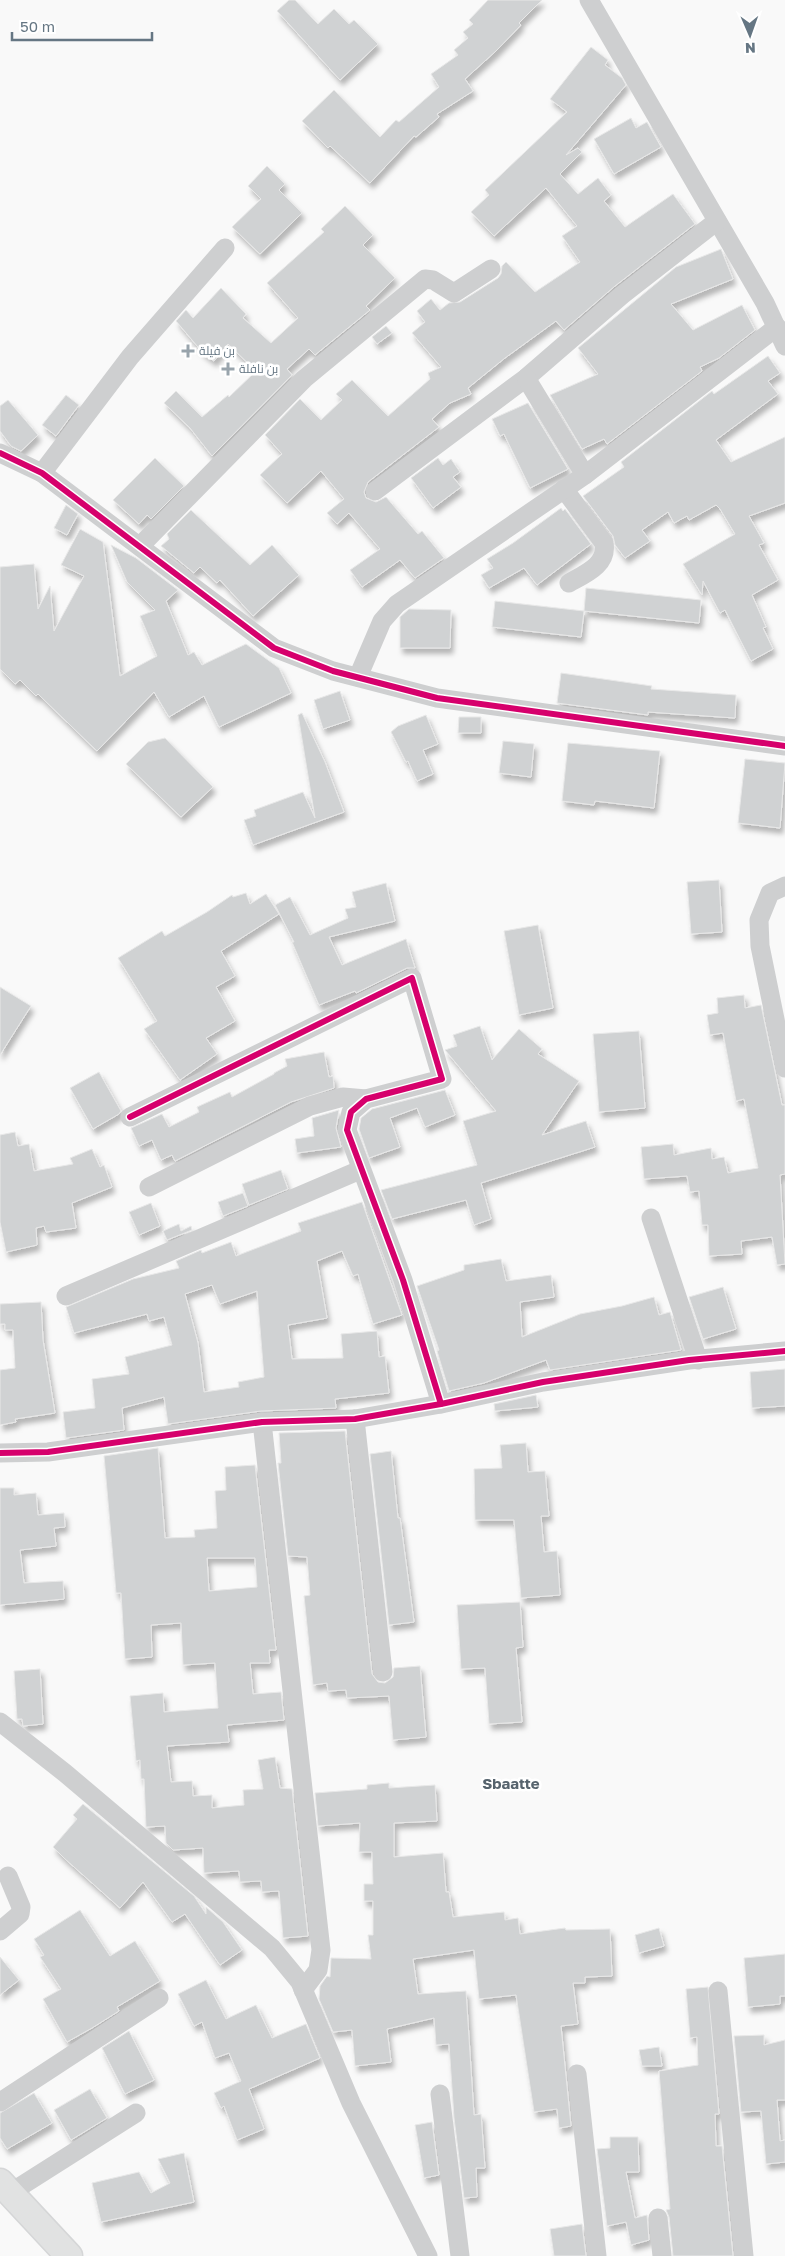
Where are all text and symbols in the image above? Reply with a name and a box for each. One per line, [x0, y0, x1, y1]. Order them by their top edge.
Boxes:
scale bar [12, 10, 152, 42]
north arrow [725, 10, 775, 60]
text: 50 m [20, 17, 55, 35]
text: N [745, 40, 756, 57]
place label: بن فيلة [199, 343, 235, 358]
marker: بن فيلة [181, 344, 195, 358]
place label: بن نافلة [239, 361, 278, 376]
marker: بن نافلة [221, 362, 235, 376]
district label: Sbaatte [482, 1774, 540, 1792]

